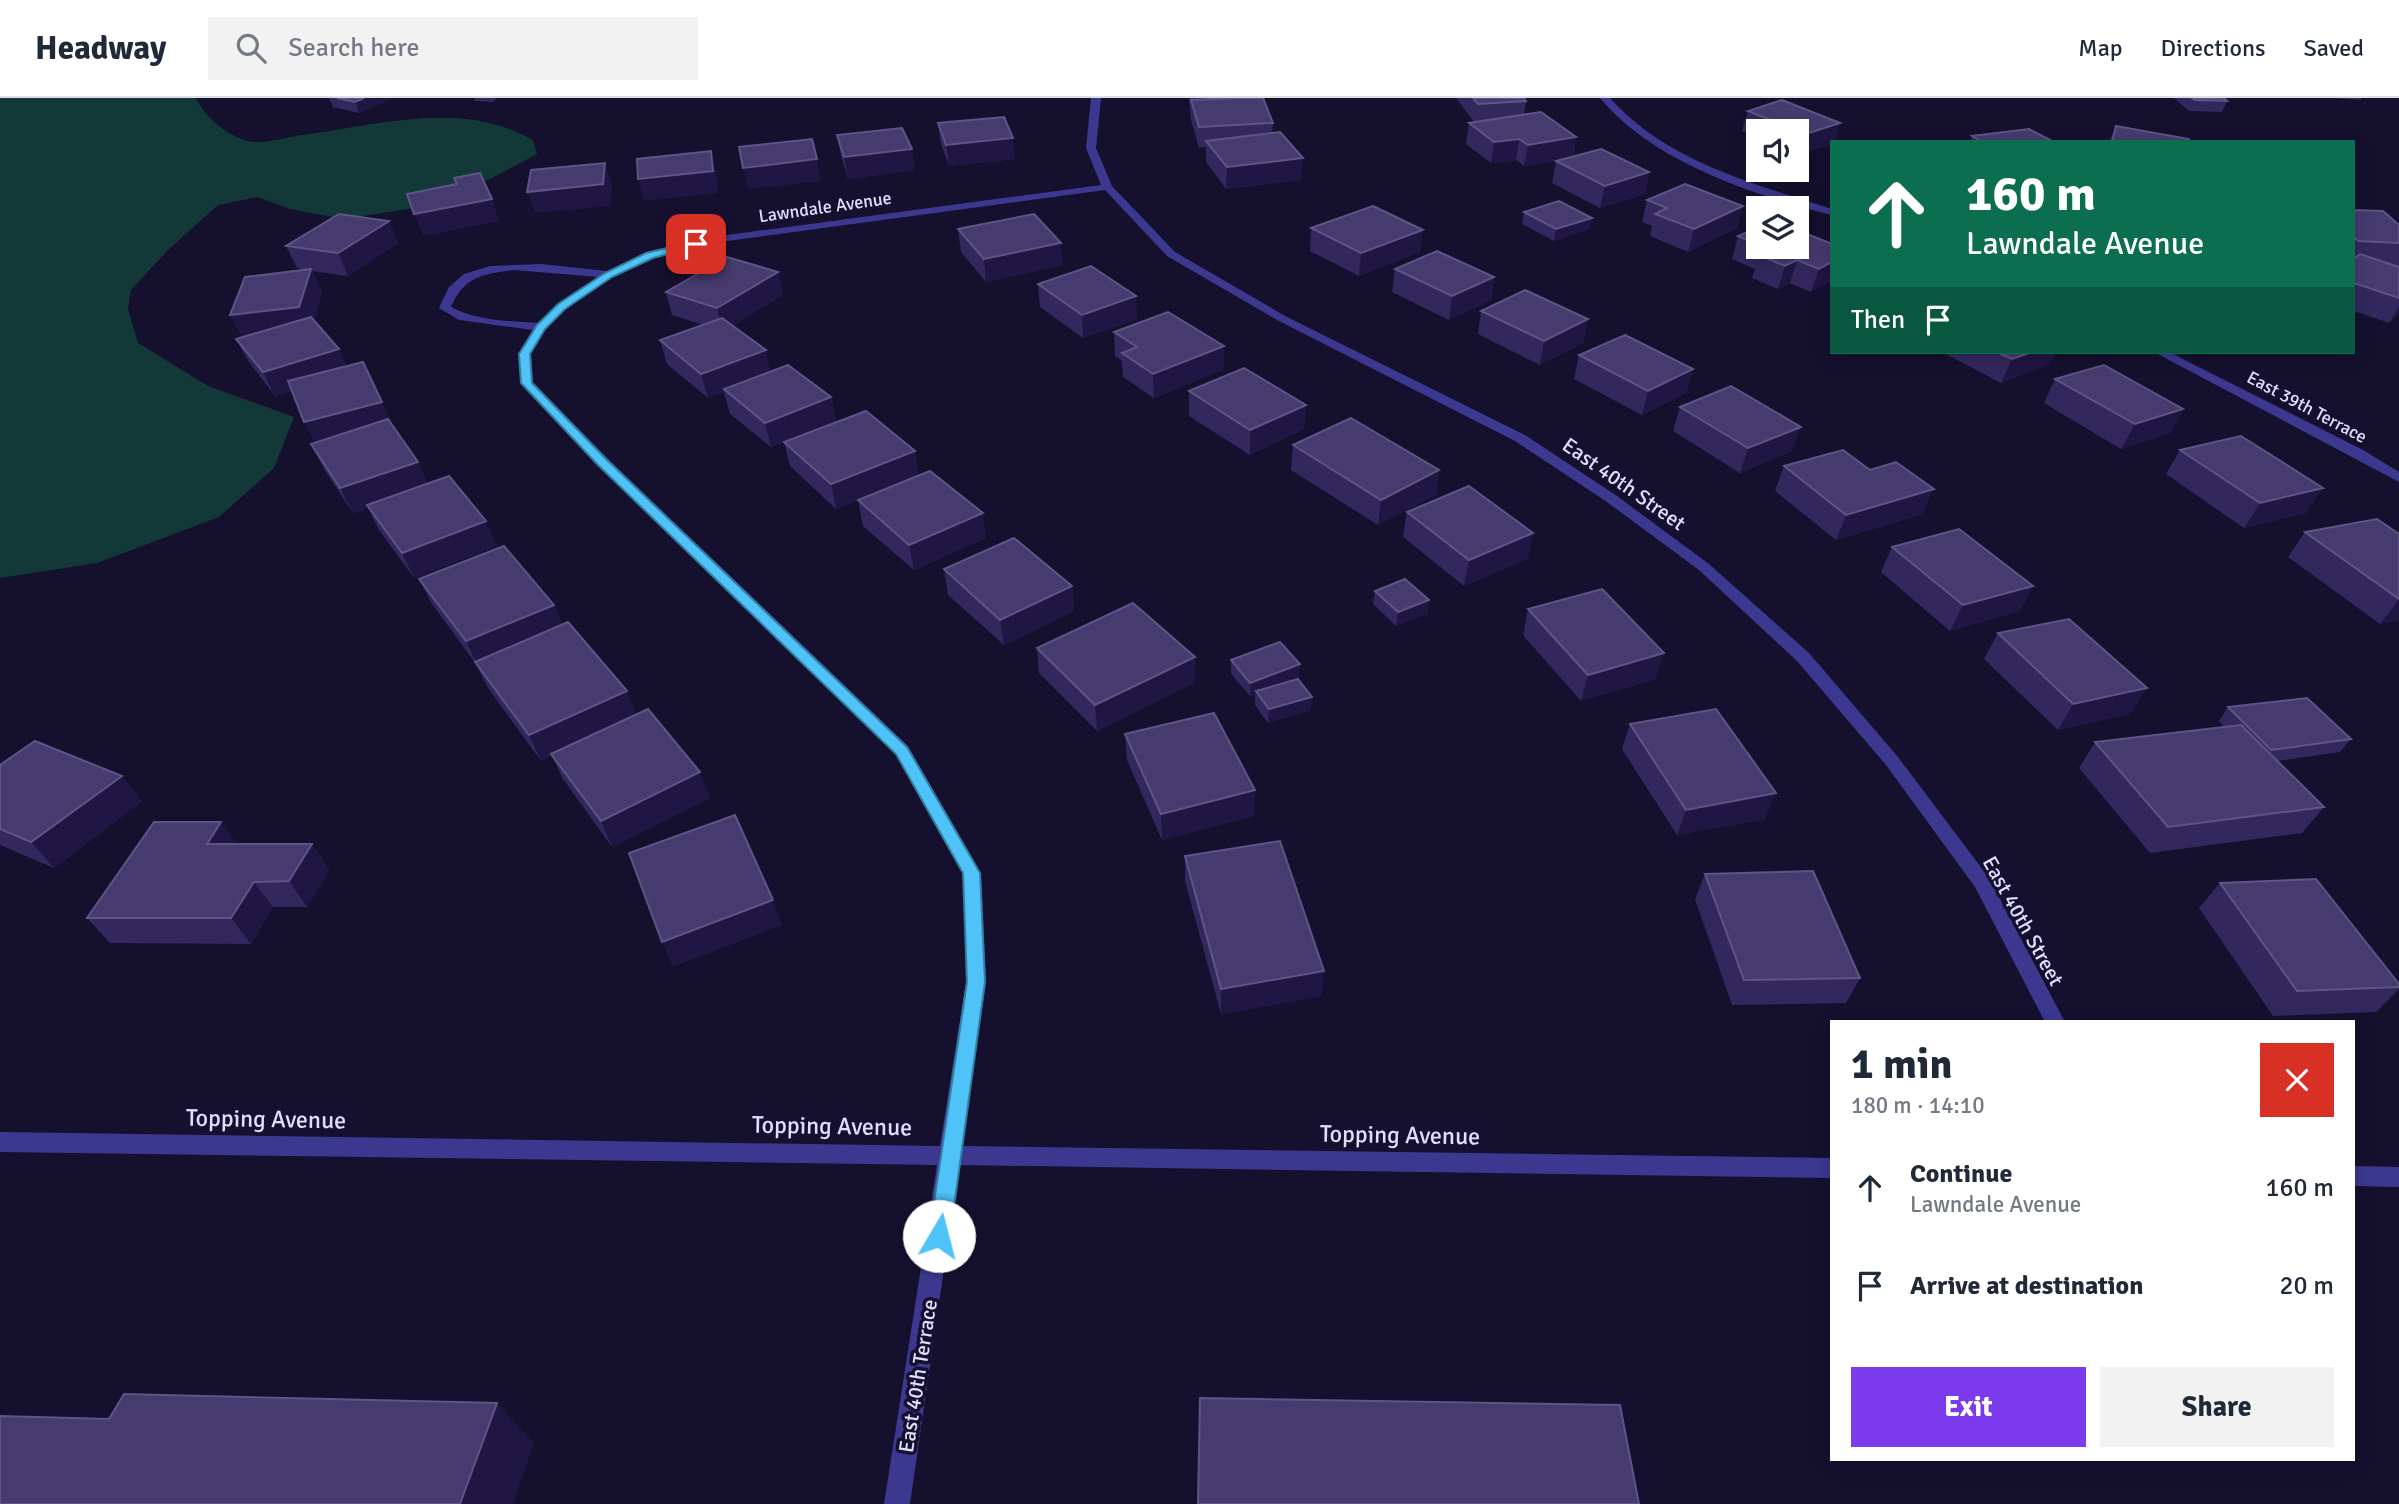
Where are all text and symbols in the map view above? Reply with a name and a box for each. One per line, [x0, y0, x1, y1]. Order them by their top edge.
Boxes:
search box [208, 17, 698, 80]
text: Headway [35, 28, 166, 69]
icon: search [232, 29, 270, 67]
text: Search here [288, 32, 419, 64]
text: Map [2078, 33, 2123, 63]
text: Directions [2161, 33, 2266, 63]
text: Saved [2304, 33, 2364, 63]
map controls [1746, 119, 1809, 259]
button: sound [1746, 119, 1809, 182]
text: 160 m [1966, 164, 2096, 224]
icon: ahead [1851, 168, 1942, 259]
street label: Lawndale Avenue [757, 187, 893, 227]
button: layers [1746, 196, 1809, 259]
pin [666, 214, 726, 274]
text: Lawndale Avenue [1966, 224, 2204, 263]
icon: arrive [677, 225, 715, 263]
icon: arrive [1919, 301, 1957, 339]
text: Then [1851, 304, 1905, 336]
street label: East 39th Terrace [2243, 366, 2371, 448]
street label: East 40th Street [1557, 432, 1691, 536]
street label: East 40th Street [1977, 852, 2069, 990]
text: 1 min [1851, 1039, 1952, 1090]
button: close [2260, 1043, 2334, 1117]
text: 180 m · 14:10 [1851, 1091, 1985, 1120]
street label: Topping Avenue [186, 1103, 346, 1135]
street label: Topping Avenue [752, 1110, 912, 1142]
street label: Topping Avenue [1320, 1119, 1480, 1151]
text: Continue [1910, 1158, 2012, 1190]
icon: ahead [1851, 1169, 1889, 1207]
text: 160 m [2265, 1172, 2334, 1204]
text: Lawndale Avenue [1910, 1190, 2081, 1219]
position arrow [902, 1199, 976, 1273]
icon: arrive [1851, 1267, 1889, 1305]
text: Arrive at destination [1910, 1270, 2143, 1302]
text: 20 m [2279, 1270, 2334, 1302]
street label: East 40th Terrace [893, 1297, 943, 1455]
button: Exit [1851, 1367, 2086, 1447]
button: Share [2100, 1367, 2334, 1447]

